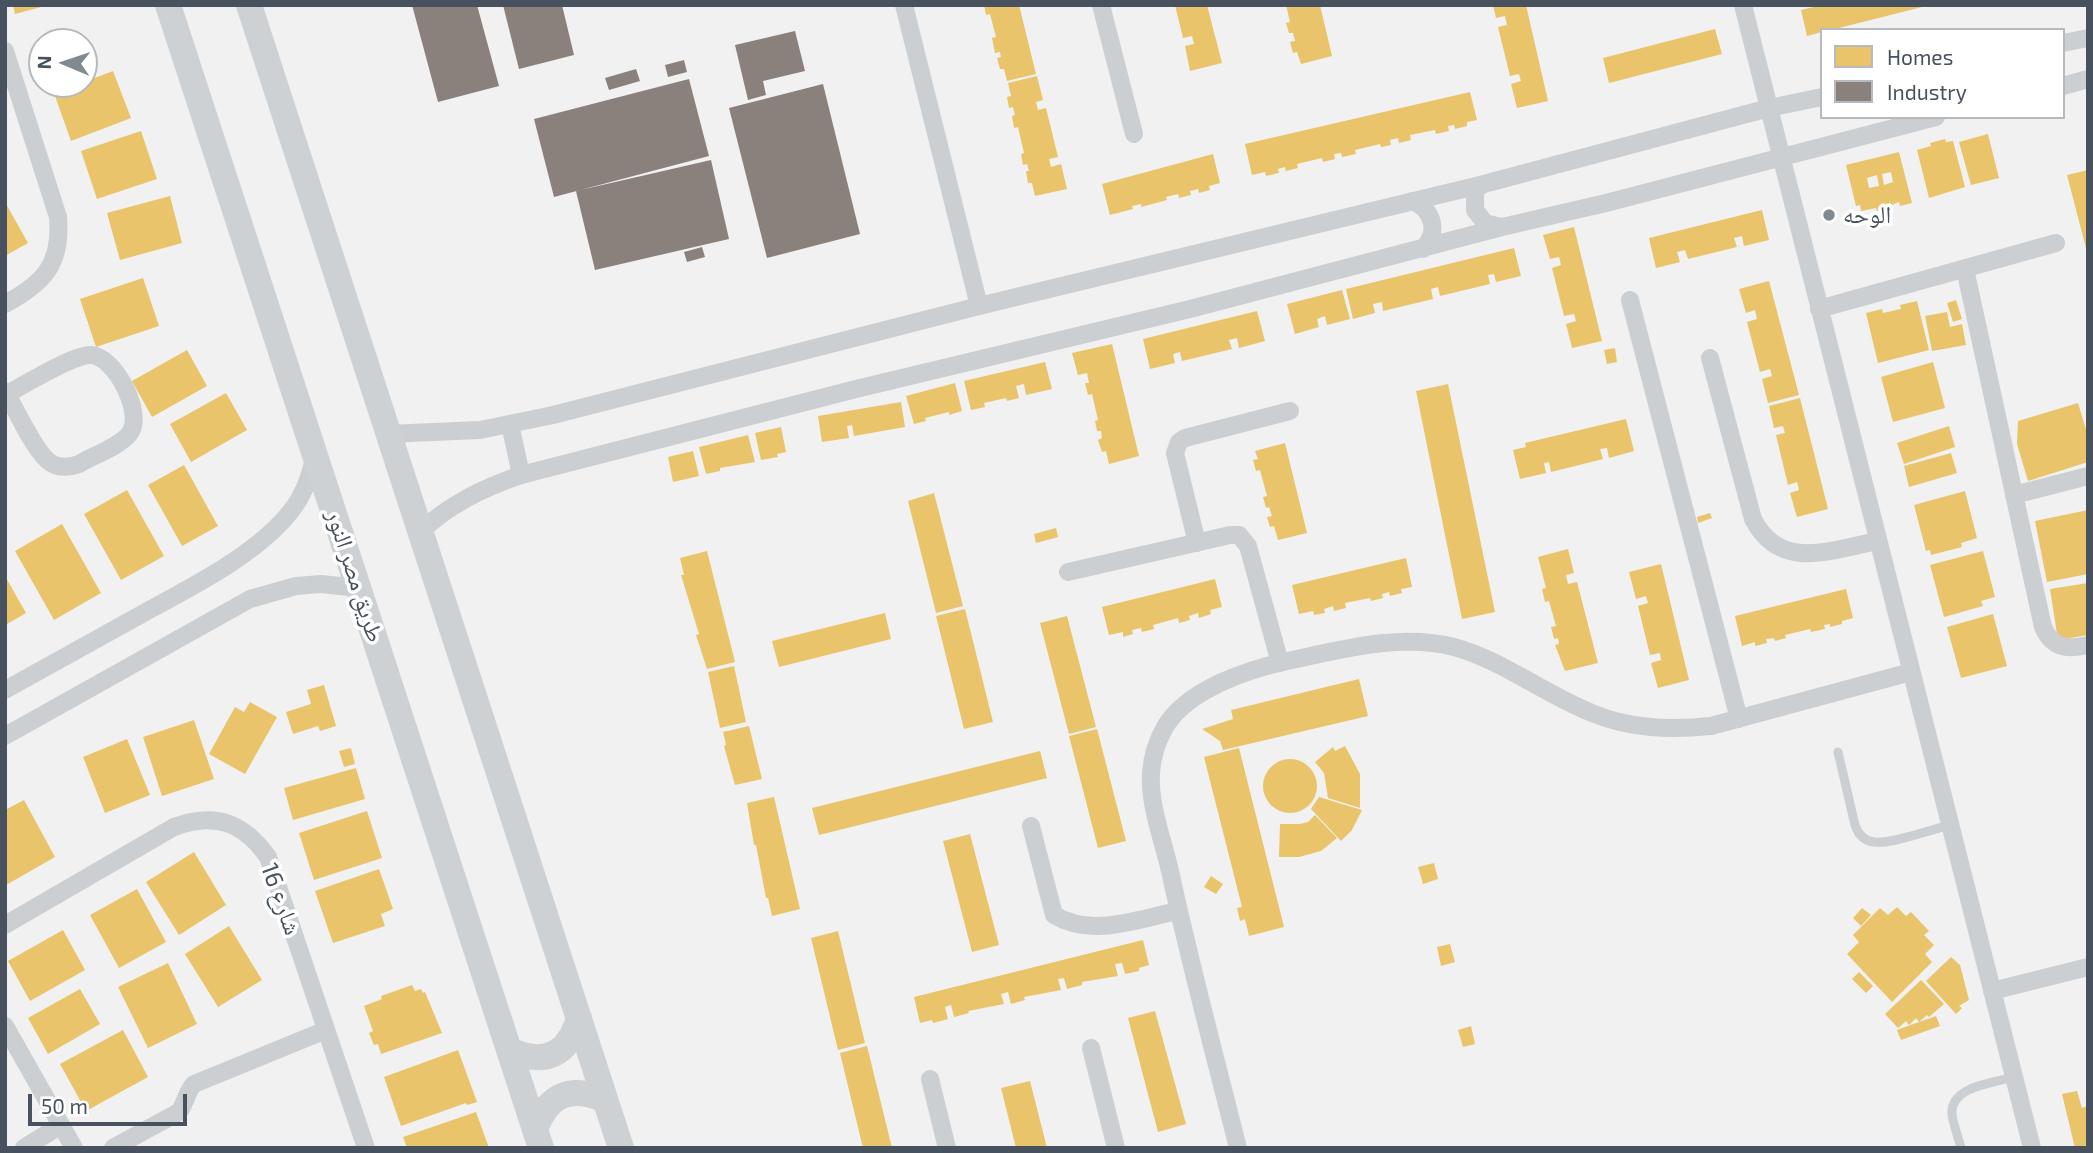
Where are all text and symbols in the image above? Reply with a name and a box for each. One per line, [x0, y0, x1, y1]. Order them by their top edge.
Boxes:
north arrow [28, 28, 98, 98]
legend [1820, 28, 2065, 119]
text: Homes [1887, 44, 1953, 69]
text: N [32, 55, 55, 70]
text: Industry [1887, 79, 1967, 104]
place label: الوحه [1843, 201, 1891, 229]
marker: الوحه [1821, 207, 1837, 223]
street label: طريق مصر النور [320, 506, 390, 646]
street label: شارع 16 [255, 859, 307, 939]
scale bar [32, 1080, 191, 1124]
text: 50 m [41, 1093, 88, 1118]

